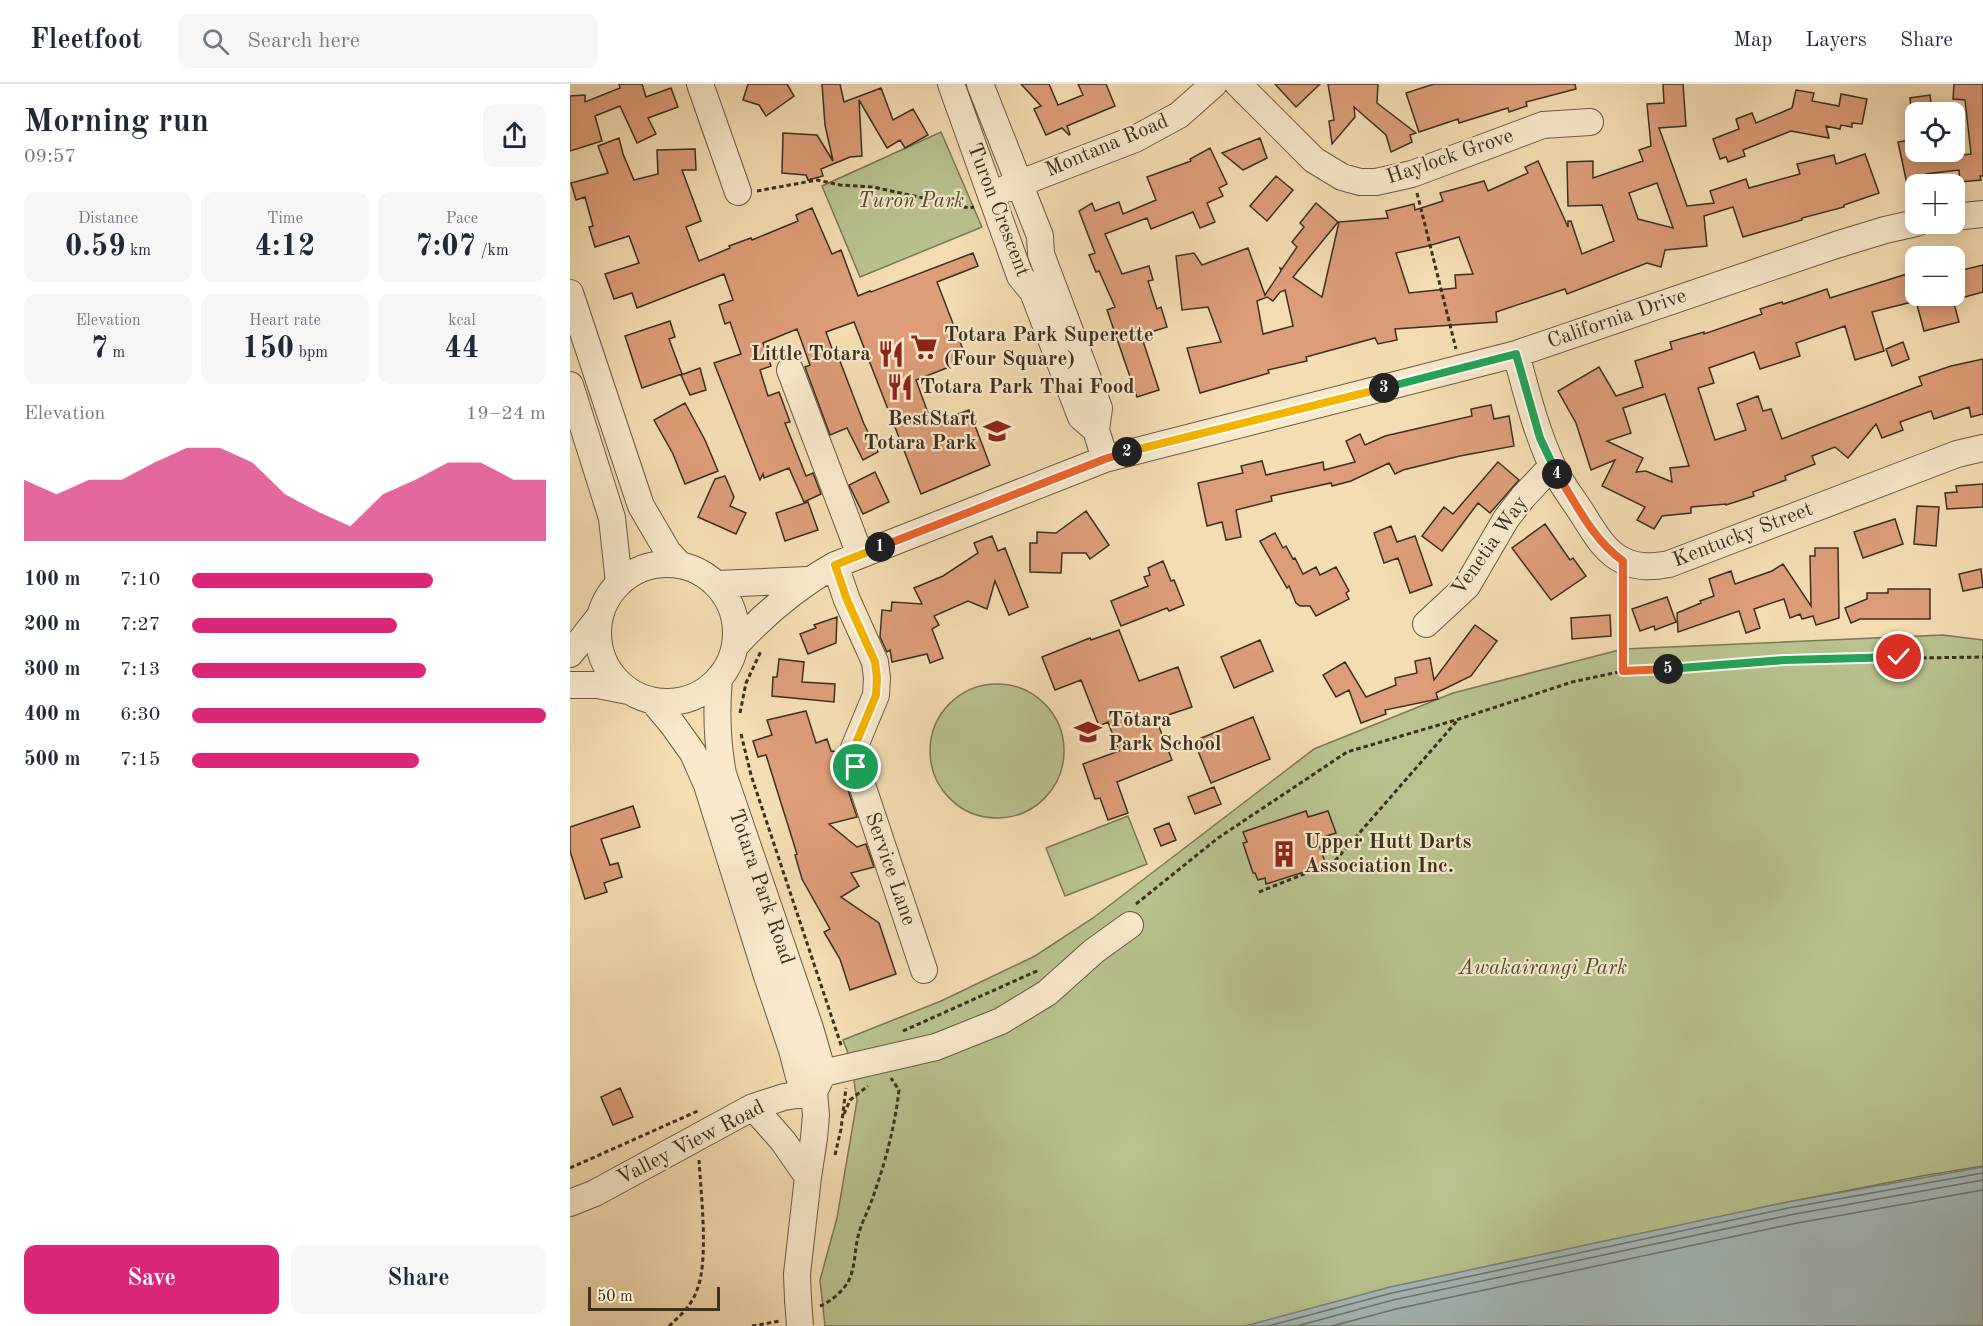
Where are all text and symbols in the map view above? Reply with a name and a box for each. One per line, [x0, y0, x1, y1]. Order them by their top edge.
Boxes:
search box [178, 14, 598, 68]
icon: search [199, 25, 232, 58]
text: Fleetfoot [30, 27, 142, 55]
text: Search here [247, 30, 360, 52]
text: Map [1733, 30, 1772, 51]
text: Layers [1805, 30, 1867, 51]
text: Share [1900, 30, 1953, 51]
map controls [1905, 102, 1965, 306]
button: locate [1905, 102, 1965, 162]
button: share [483, 104, 546, 167]
text: Morning run [24, 106, 209, 139]
street label: Montana Road [1042, 111, 1172, 181]
street label: Haylock Grove [1384, 125, 1516, 189]
street label: Turon Crescent [963, 140, 1033, 280]
text: 09:57 [24, 147, 76, 167]
button: + [1905, 174, 1965, 234]
park label: Turon Park [858, 191, 964, 212]
text: Distance [78, 211, 138, 227]
text: Time [267, 211, 303, 227]
text: Pace [446, 211, 478, 227]
text: 0.59 [65, 232, 126, 262]
text: 4:12 [255, 232, 315, 262]
text: 7:07 [415, 232, 476, 262]
text: km [126, 243, 151, 259]
text: /km [476, 243, 509, 259]
button: − [1905, 246, 1965, 306]
street label: California Drive [1545, 285, 1689, 353]
text: Elevation [75, 313, 141, 329]
text: Heart rate [249, 313, 321, 329]
text: kcal [448, 313, 476, 329]
place label: Totara Park Superette (Four Square) [944, 325, 1154, 370]
supermarket icon: Totara Park Superette (Four Square) [909, 332, 939, 362]
text: 7 [91, 334, 108, 364]
text: 150 [242, 334, 294, 364]
text: 44 [445, 334, 479, 364]
restaurant icon: Little Totara [876, 339, 906, 369]
place label: Little Totara [751, 344, 871, 365]
text: m [108, 345, 125, 361]
text: bpm [294, 345, 328, 361]
restaurant icon: Totara Park Thai Food [885, 372, 915, 402]
pin: 3 [1369, 373, 1399, 403]
place label: Totara Park Thai Food [920, 377, 1135, 398]
text: 3 [1379, 380, 1389, 396]
text: Elevation [24, 404, 105, 424]
text: 19–24 m [466, 404, 546, 424]
place label: BestStart Totara Park [863, 409, 977, 454]
school or university icon: BestStart Totara Park [982, 416, 1012, 446]
pin: 2 [1112, 437, 1142, 467]
text: 2 [1122, 444, 1132, 460]
pin: 4 [1542, 459, 1572, 489]
text: 4 [1552, 466, 1562, 482]
street label: Venetia Way [1448, 492, 1532, 600]
street label: Kentucky Street [1670, 499, 1816, 571]
pin: 1 [865, 532, 895, 562]
text: 1 [875, 539, 885, 555]
text: 100 m [24, 570, 80, 590]
text: 7:10 [120, 570, 160, 590]
text: 200 m [24, 615, 80, 635]
text: 7:27 [120, 615, 160, 635]
pin [1873, 631, 1924, 682]
icon: check [1882, 640, 1915, 673]
pin: 5 [1653, 654, 1683, 684]
text: 300 m [24, 660, 80, 680]
text: 7:13 [120, 660, 160, 680]
text: 5 [1663, 661, 1673, 677]
text: 400 m [24, 705, 80, 725]
text: 6:30 [120, 705, 160, 725]
place label: Tōtara Park School [1108, 710, 1221, 755]
school or university icon: Tōtara Park School [1073, 717, 1103, 747]
pin [830, 741, 881, 792]
text: 500 m [24, 750, 80, 770]
text: 7:15 [120, 750, 160, 770]
icon: arrive [839, 750, 872, 783]
street label: Totara Park Road [725, 807, 797, 967]
street label: Service Lane [861, 810, 919, 928]
place label: Upper Hutt Darts Association Inc. [1304, 832, 1471, 877]
building icon: Upper Hutt Darts Association Inc. [1269, 839, 1299, 869]
park label: Awakairangi Park [1458, 958, 1627, 979]
street label: Valley View Road [614, 1097, 768, 1189]
button: Save [24, 1245, 279, 1314]
button: Share [291, 1245, 546, 1314]
scale bar [588, 1284, 720, 1312]
text: 50 m [597, 1289, 633, 1305]

